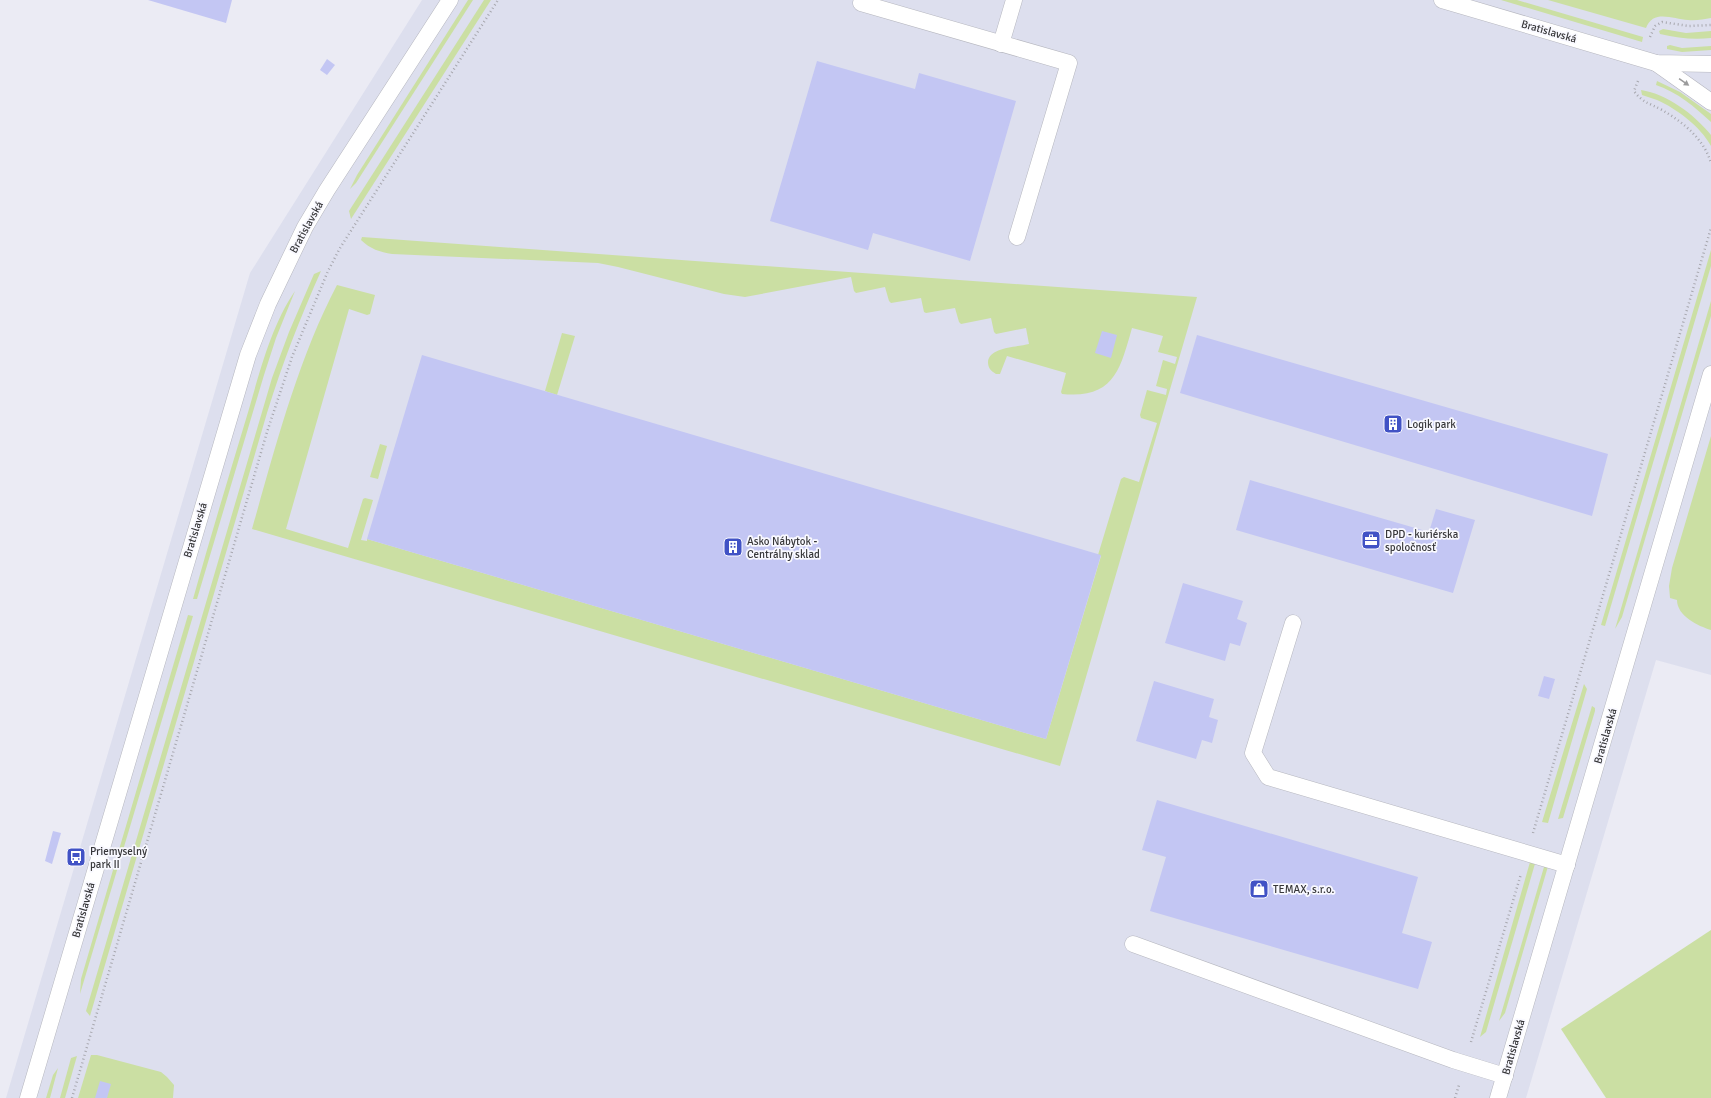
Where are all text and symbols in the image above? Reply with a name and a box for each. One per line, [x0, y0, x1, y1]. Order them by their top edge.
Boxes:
street label: Bratislavská [1520, 17, 1579, 46]
one-way arrow [1679, 78, 1689, 86]
street label: Bratislavská [287, 199, 326, 255]
building icon: Logik park [1382, 413, 1404, 435]
place label: Logik park [1407, 418, 1456, 431]
street label: Bratislavská [181, 500, 210, 559]
place label: DPD - kuriérska spoločnosť [1385, 528, 1459, 554]
office icon: DPD - kuriérska spoločnosť [1360, 529, 1382, 551]
place label: Asko Nábytok - Centrálny sklad [747, 535, 820, 561]
building icon: Asko Nábytok - Centrálny sklad [722, 536, 744, 558]
street label: Bratislavská [1591, 706, 1620, 765]
place label: Priemyselný park II [90, 845, 148, 871]
bus stop icon: Priemyselný park II [65, 846, 87, 868]
shop icon: TEMAX, s.r.o. [1248, 878, 1270, 900]
street label: Bratislavská [69, 880, 98, 939]
place label: TEMAX, s.r.o. [1273, 883, 1335, 896]
street label: Bratislavská [1499, 1017, 1528, 1076]

